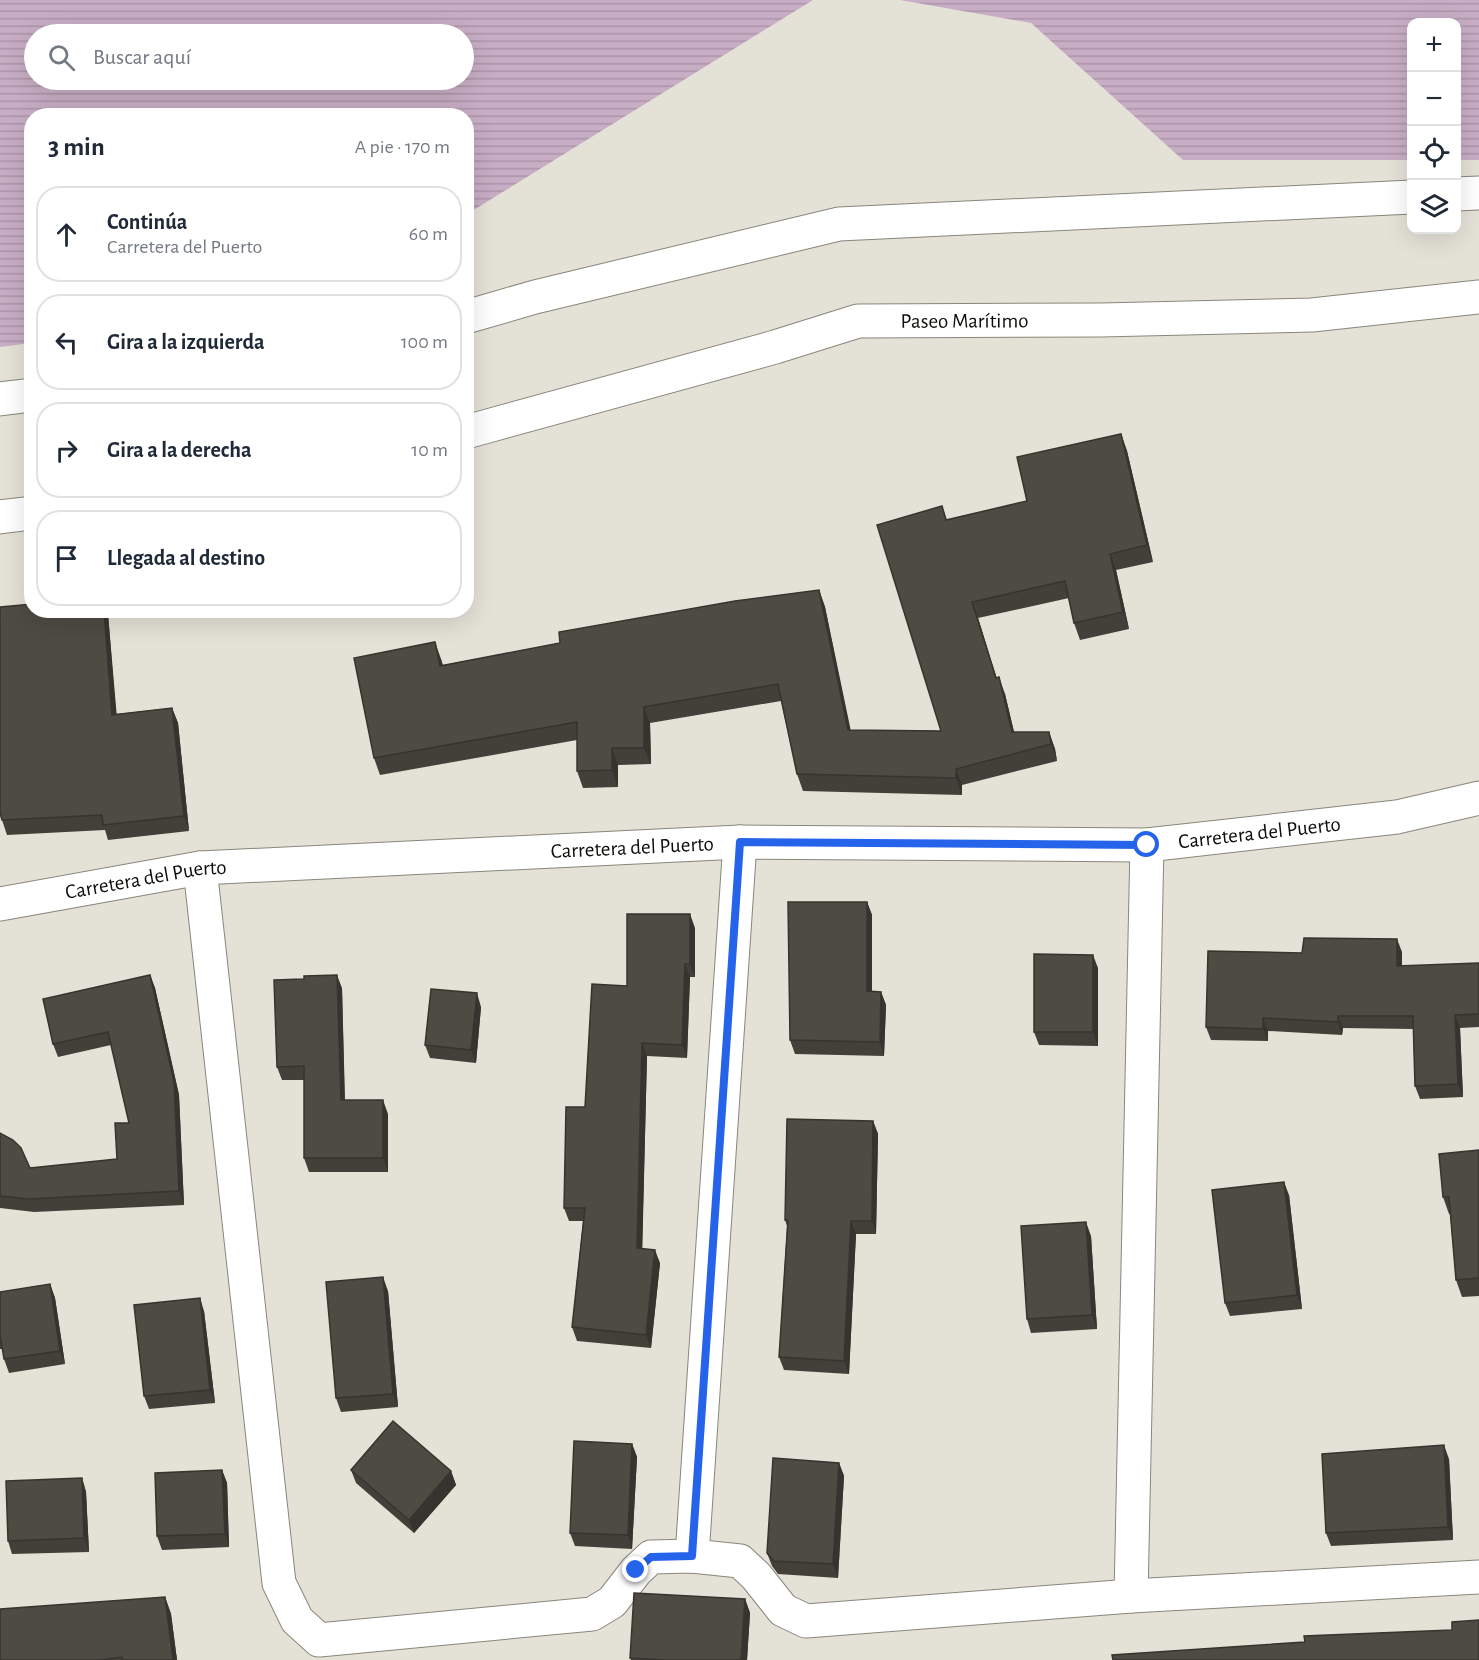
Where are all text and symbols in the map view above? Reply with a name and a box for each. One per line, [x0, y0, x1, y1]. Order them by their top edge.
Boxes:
map controls [1407, 18, 1461, 234]
button: + [1407, 18, 1461, 72]
search box [24, 24, 474, 90]
icon: search [45, 41, 78, 74]
text: Buscar aquí [93, 46, 191, 68]
button: − [1407, 72, 1461, 126]
button: locate [1407, 126, 1461, 180]
text: 3 min [48, 134, 105, 160]
text: A pie · 170 m [355, 137, 450, 157]
button: layers [1407, 180, 1461, 234]
text: Continúa [107, 211, 187, 233]
icon: ahead [50, 218, 83, 251]
text: 60 m [409, 224, 448, 244]
text: Carretera del Puerto [107, 237, 262, 257]
street label: Paseo Marítimo [901, 310, 1029, 331]
icon: left [50, 326, 83, 359]
text: Gira a la izquierda [107, 331, 265, 353]
text: 100 m [401, 332, 448, 352]
icon: right [50, 434, 83, 467]
text: Gira a la derecha [107, 439, 252, 461]
text: 10 m [411, 440, 448, 460]
icon: arrive [50, 542, 83, 575]
text: Llegada al destino [107, 547, 265, 569]
street label: Carretera del Puerto [1177, 813, 1342, 852]
route start [1133, 831, 1159, 857]
street label: Carretera del Puerto [550, 833, 714, 862]
street label: Carretera del Puerto [63, 856, 227, 903]
route end [622, 1556, 648, 1582]

